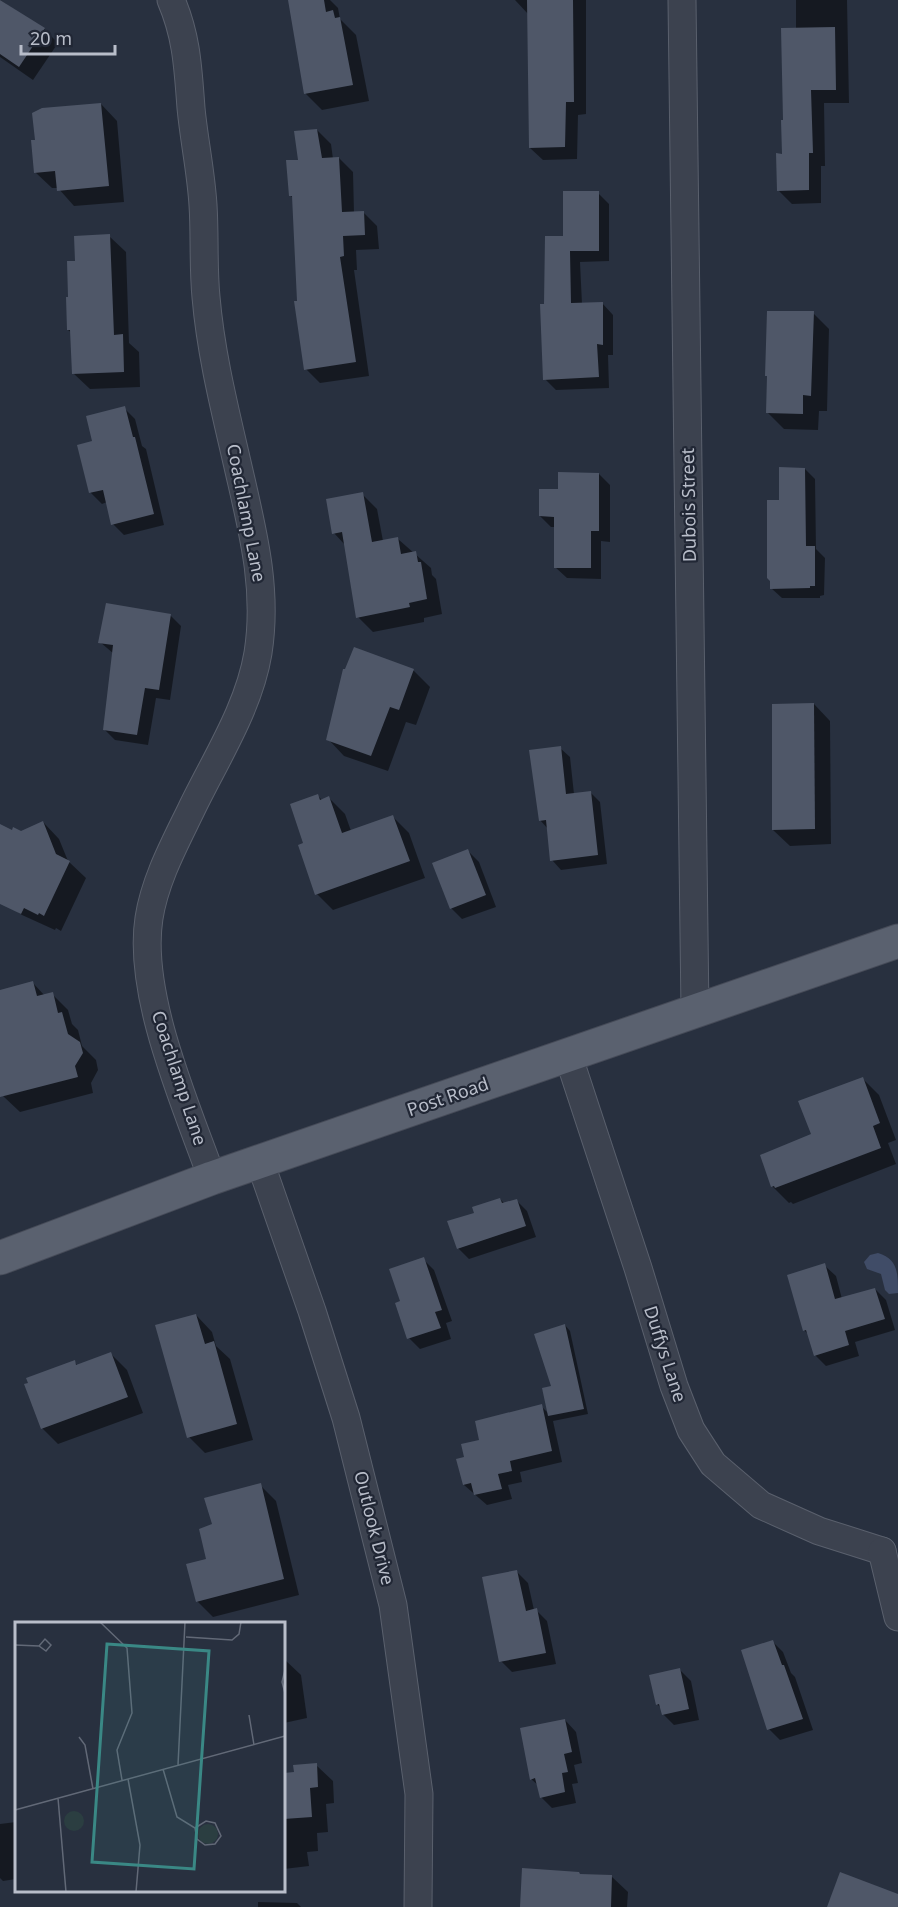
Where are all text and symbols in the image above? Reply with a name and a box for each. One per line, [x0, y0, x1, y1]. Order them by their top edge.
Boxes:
scale bar [21, 18, 116, 56]
text: 20 m [30, 26, 72, 50]
street label: Coachlamp Lane [222, 442, 272, 584]
street label: Dubois Street [675, 447, 701, 562]
street label: Coachlamp Lane [147, 1007, 213, 1148]
street label: Post Road [404, 1071, 492, 1121]
street label: Duffys Lane [639, 1302, 693, 1405]
street label: Outlook Drive [349, 1468, 401, 1587]
inset map [15, 1622, 285, 1892]

